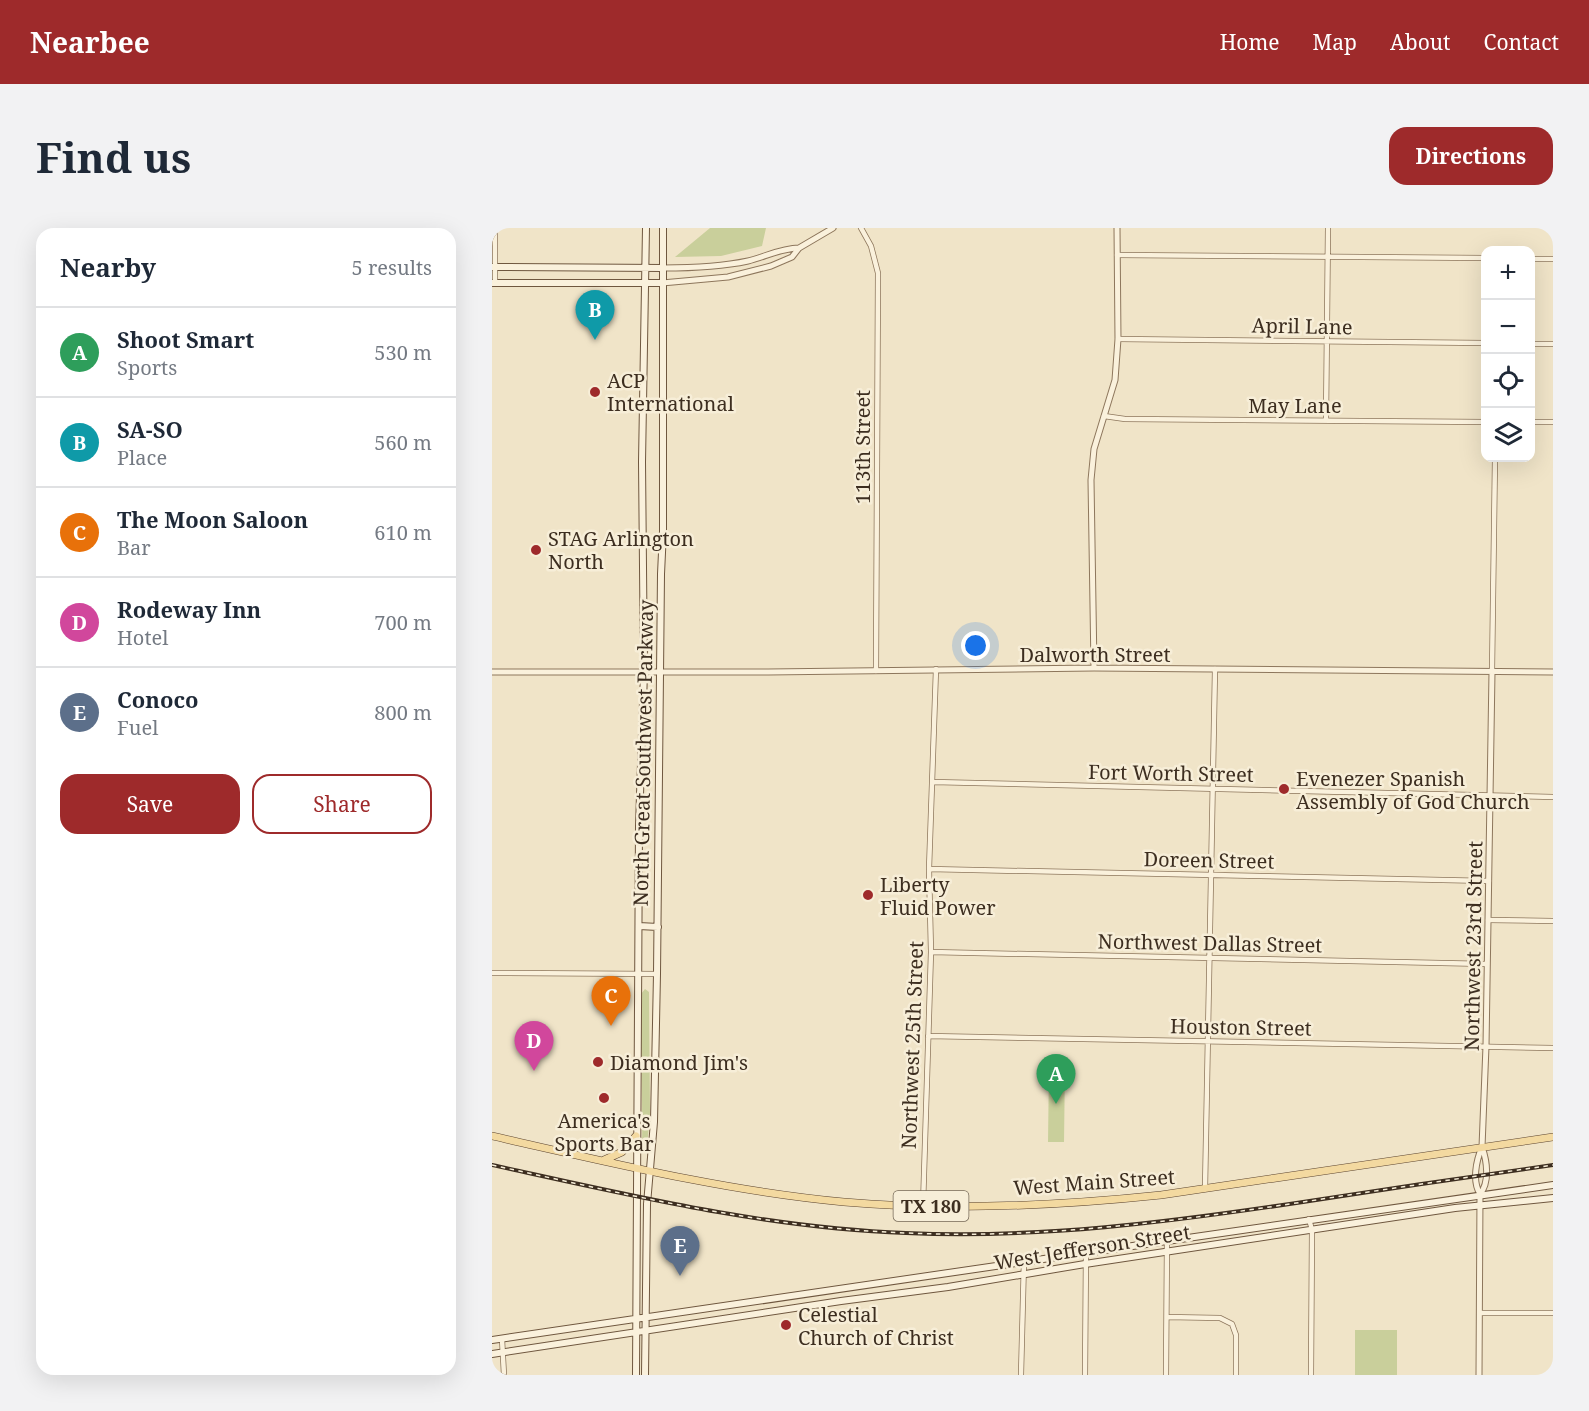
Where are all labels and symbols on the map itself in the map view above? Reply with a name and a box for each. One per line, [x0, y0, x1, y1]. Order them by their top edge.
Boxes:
pin: B [576, 291, 614, 340]
street label: April Lane [1251, 312, 1353, 340]
place label: ACP International [607, 367, 734, 417]
marker: ACP International [588, 385, 602, 399]
street label: 113th Street [849, 390, 876, 504]
street label: May Lane [1248, 392, 1342, 419]
place label: STAG Arlington North [548, 525, 694, 575]
marker: STAG Arlington North [529, 543, 543, 557]
street label: North Great Southwest Parkway [627, 599, 659, 907]
your location [961, 631, 990, 660]
street label: Dalworth Street [1020, 641, 1170, 668]
street label: Fort Worth Street [1088, 758, 1254, 788]
place label: Evenezer Spanish Assembly of God Church [1296, 765, 1530, 815]
marker: Evenezer Spanish Assembly of God Church [1277, 782, 1291, 796]
street label: Northwest 23rd Street [1458, 841, 1488, 1051]
street label: Doreen Street [1143, 845, 1275, 875]
place label: Liberty Fluid Power [880, 871, 996, 921]
marker: Liberty Fluid Power [861, 888, 875, 902]
street label: Northwest Dallas Street [1097, 928, 1323, 958]
street label: Northwest 25th Street [895, 940, 929, 1150]
pin: C [592, 976, 630, 1026]
street label: Houston Street [1170, 1012, 1312, 1042]
pin: D [514, 1022, 554, 1071]
place label: Diamond Jim's [610, 1049, 748, 1076]
pin: A [1036, 1054, 1076, 1104]
marker: Diamond Jim's [591, 1055, 605, 1069]
marker: America's Sports Bar [597, 1091, 611, 1105]
place label: America's Sports Bar [554, 1107, 654, 1157]
street label: West Main Street [1012, 1163, 1176, 1201]
road number: TX 180 [894, 1191, 968, 1221]
street label: West Jefferson Street [992, 1218, 1192, 1276]
pin: E [660, 1226, 699, 1276]
place label: Celestial Church of Christ [798, 1301, 954, 1351]
marker: Celestial Church of Christ [779, 1318, 793, 1332]

